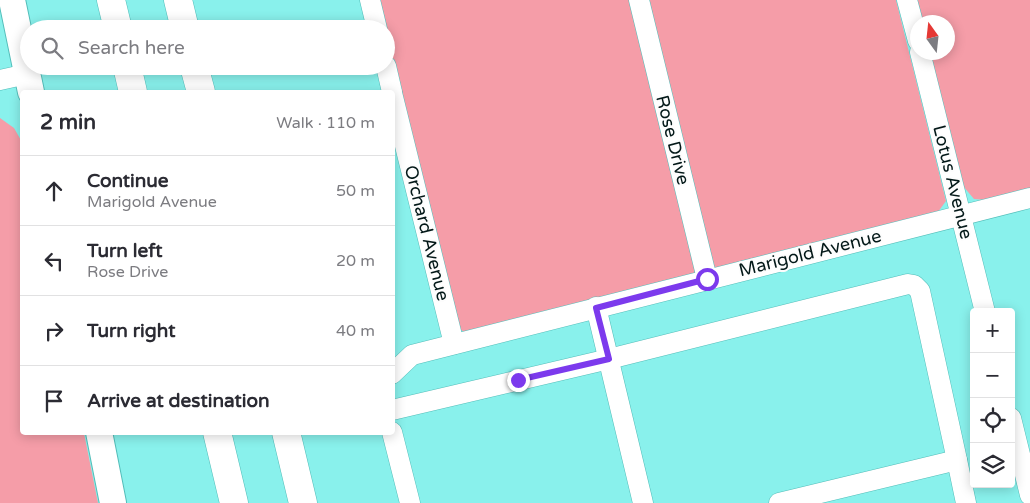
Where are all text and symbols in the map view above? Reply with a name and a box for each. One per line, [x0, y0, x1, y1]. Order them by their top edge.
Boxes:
north arrow [910, 15, 955, 60]
search box [20, 20, 395, 75]
icon: search [38, 34, 66, 62]
text: Search here [78, 37, 185, 59]
street label: Rose Drive [651, 93, 695, 187]
text: 2 min [40, 110, 96, 135]
text: Walk · 110 m [276, 113, 375, 133]
street label: Lotus Avenue [928, 123, 978, 241]
street label: Orchard Avenue [400, 163, 454, 303]
text: Continue [87, 170, 169, 192]
icon: ahead [40, 177, 68, 205]
text: 50 m [336, 181, 375, 201]
text: Marigold Avenue [87, 192, 217, 212]
street label: Marigold Avenue [736, 225, 884, 281]
text: Turn left [87, 240, 163, 262]
icon: left [40, 247, 68, 275]
text: 20 m [336, 251, 375, 271]
text: Rose Drive [87, 262, 168, 282]
route start [696, 268, 719, 291]
map controls [970, 308, 1015, 488]
button: + [970, 308, 1015, 353]
icon: right [40, 317, 68, 345]
text: Turn right [87, 320, 175, 342]
text: 40 m [336, 321, 375, 341]
button: − [970, 353, 1015, 398]
route end [507, 369, 530, 392]
icon: arrive [40, 387, 68, 415]
text: Arrive at destination [87, 390, 270, 412]
button: locate [970, 398, 1015, 443]
button: layers [970, 443, 1015, 488]

